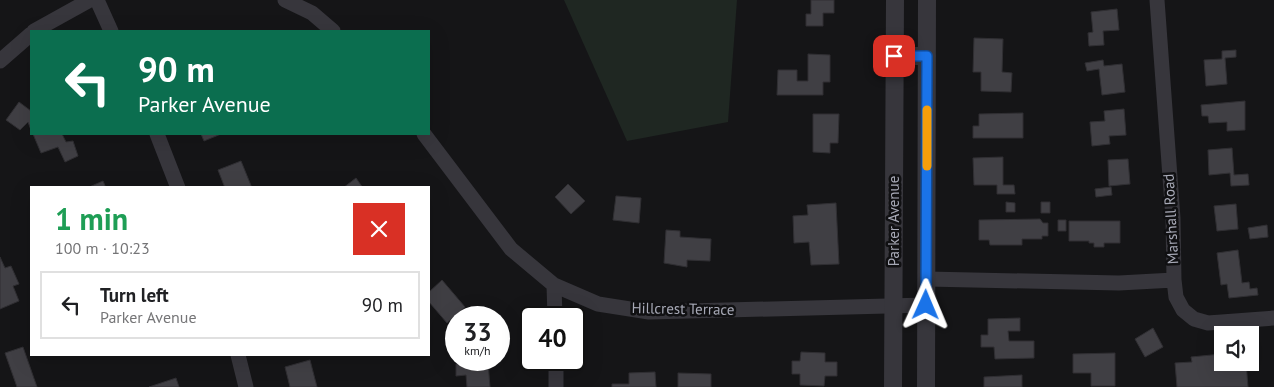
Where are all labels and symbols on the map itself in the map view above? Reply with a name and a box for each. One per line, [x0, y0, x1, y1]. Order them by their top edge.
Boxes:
pin [873, 35, 915, 77]
street label: Marshall Road [1159, 173, 1182, 265]
street label: Parker Avenue [884, 176, 903, 266]
position arrow [899, 278, 951, 330]
street label: Hillcrest Terrace [631, 298, 735, 319]
speed limit sign: 40 [520, 306, 585, 371]

